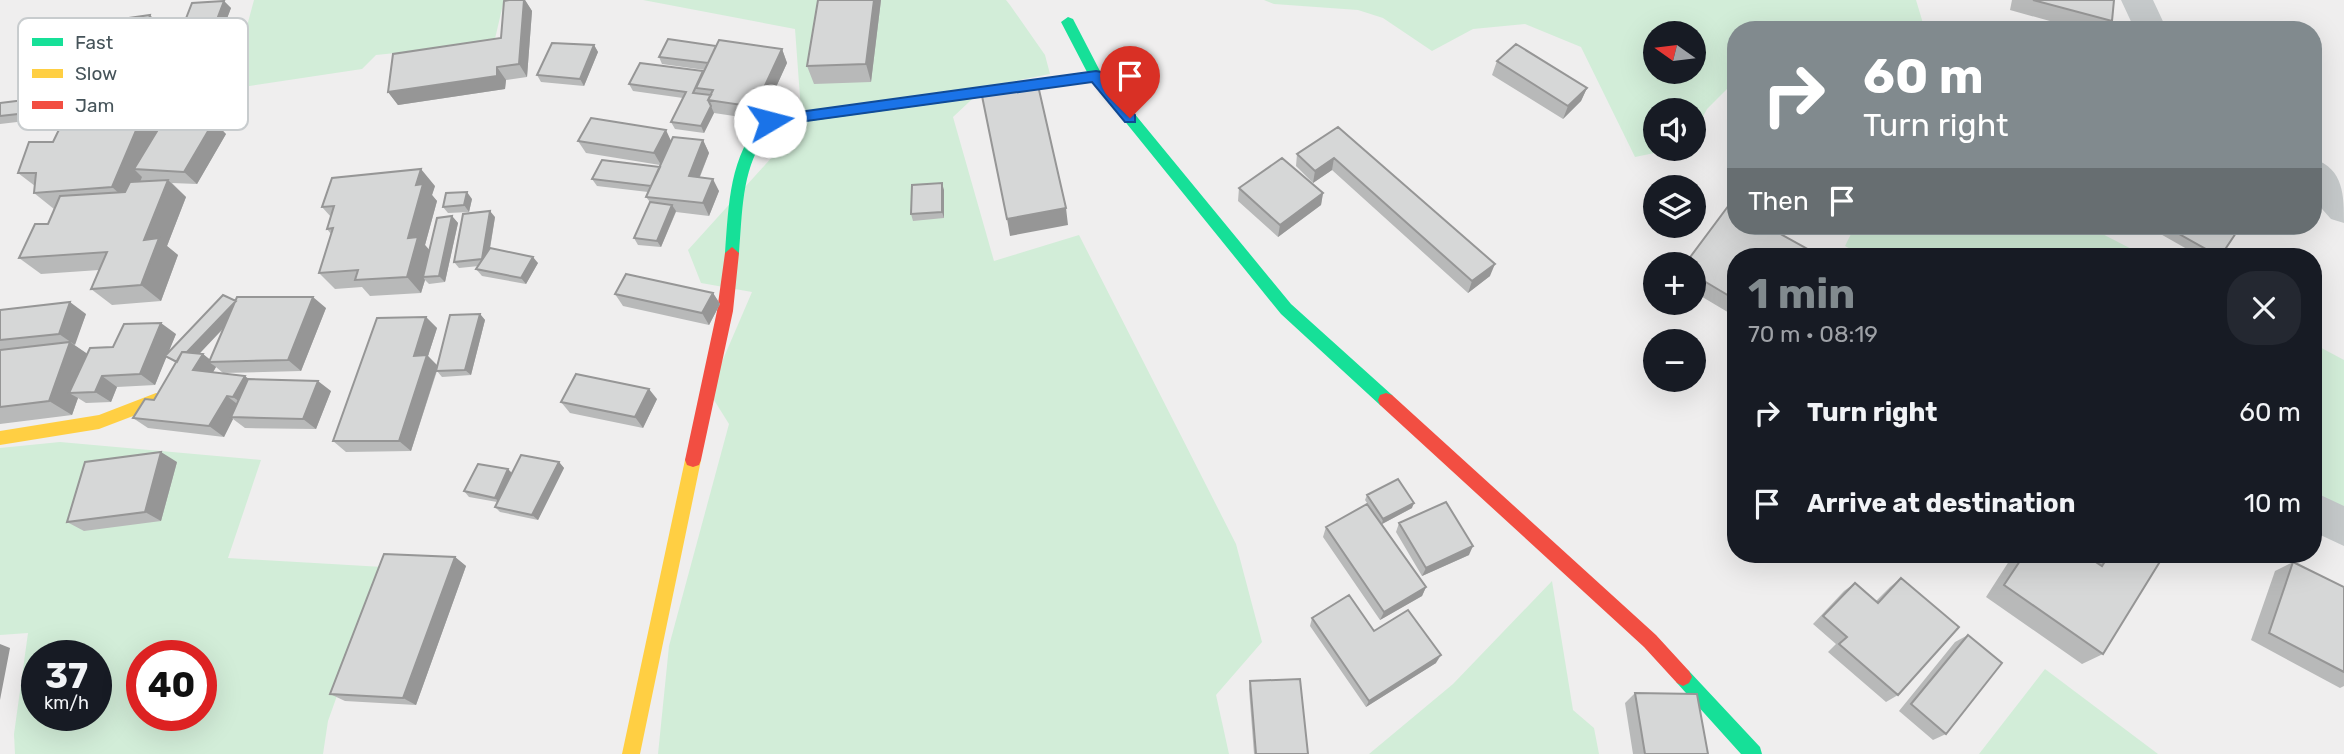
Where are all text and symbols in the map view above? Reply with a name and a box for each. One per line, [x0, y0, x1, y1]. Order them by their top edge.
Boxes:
legend [18, 18, 248, 130]
north arrow [1643, 21, 1706, 84]
map controls [1643, 21, 1706, 392]
text: Fast [75, 31, 114, 54]
pin [1100, 46, 1160, 118]
text: 60 m [1863, 47, 1984, 105]
icon: right [1748, 49, 1839, 140]
icon: arrive [1111, 57, 1149, 95]
text: Slow [75, 62, 117, 85]
position arrow [733, 84, 807, 158]
text: Jam [75, 94, 114, 117]
button: sound [1643, 98, 1706, 161]
text: Turn right [1863, 106, 2008, 144]
button: layers [1643, 175, 1706, 238]
icon: arrive [1823, 182, 1861, 220]
text: Then [1748, 186, 1809, 217]
button: + [1643, 252, 1706, 315]
text: 1 min [1748, 269, 1855, 319]
button: close [2227, 271, 2301, 345]
text: 70 m · 08:19 [1748, 320, 1878, 348]
button: − [1643, 329, 1706, 392]
icon: right [1748, 394, 1786, 432]
text: Turn right [1807, 397, 1937, 428]
text: 60 m [2239, 397, 2301, 428]
icon: arrive [1748, 485, 1786, 523]
text: Arrive at destination [1807, 488, 2075, 519]
text: 10 m [2244, 488, 2301, 519]
speed limit sign: 40 [126, 640, 217, 731]
text: 37 [45, 655, 88, 697]
text: km/h [44, 692, 89, 714]

